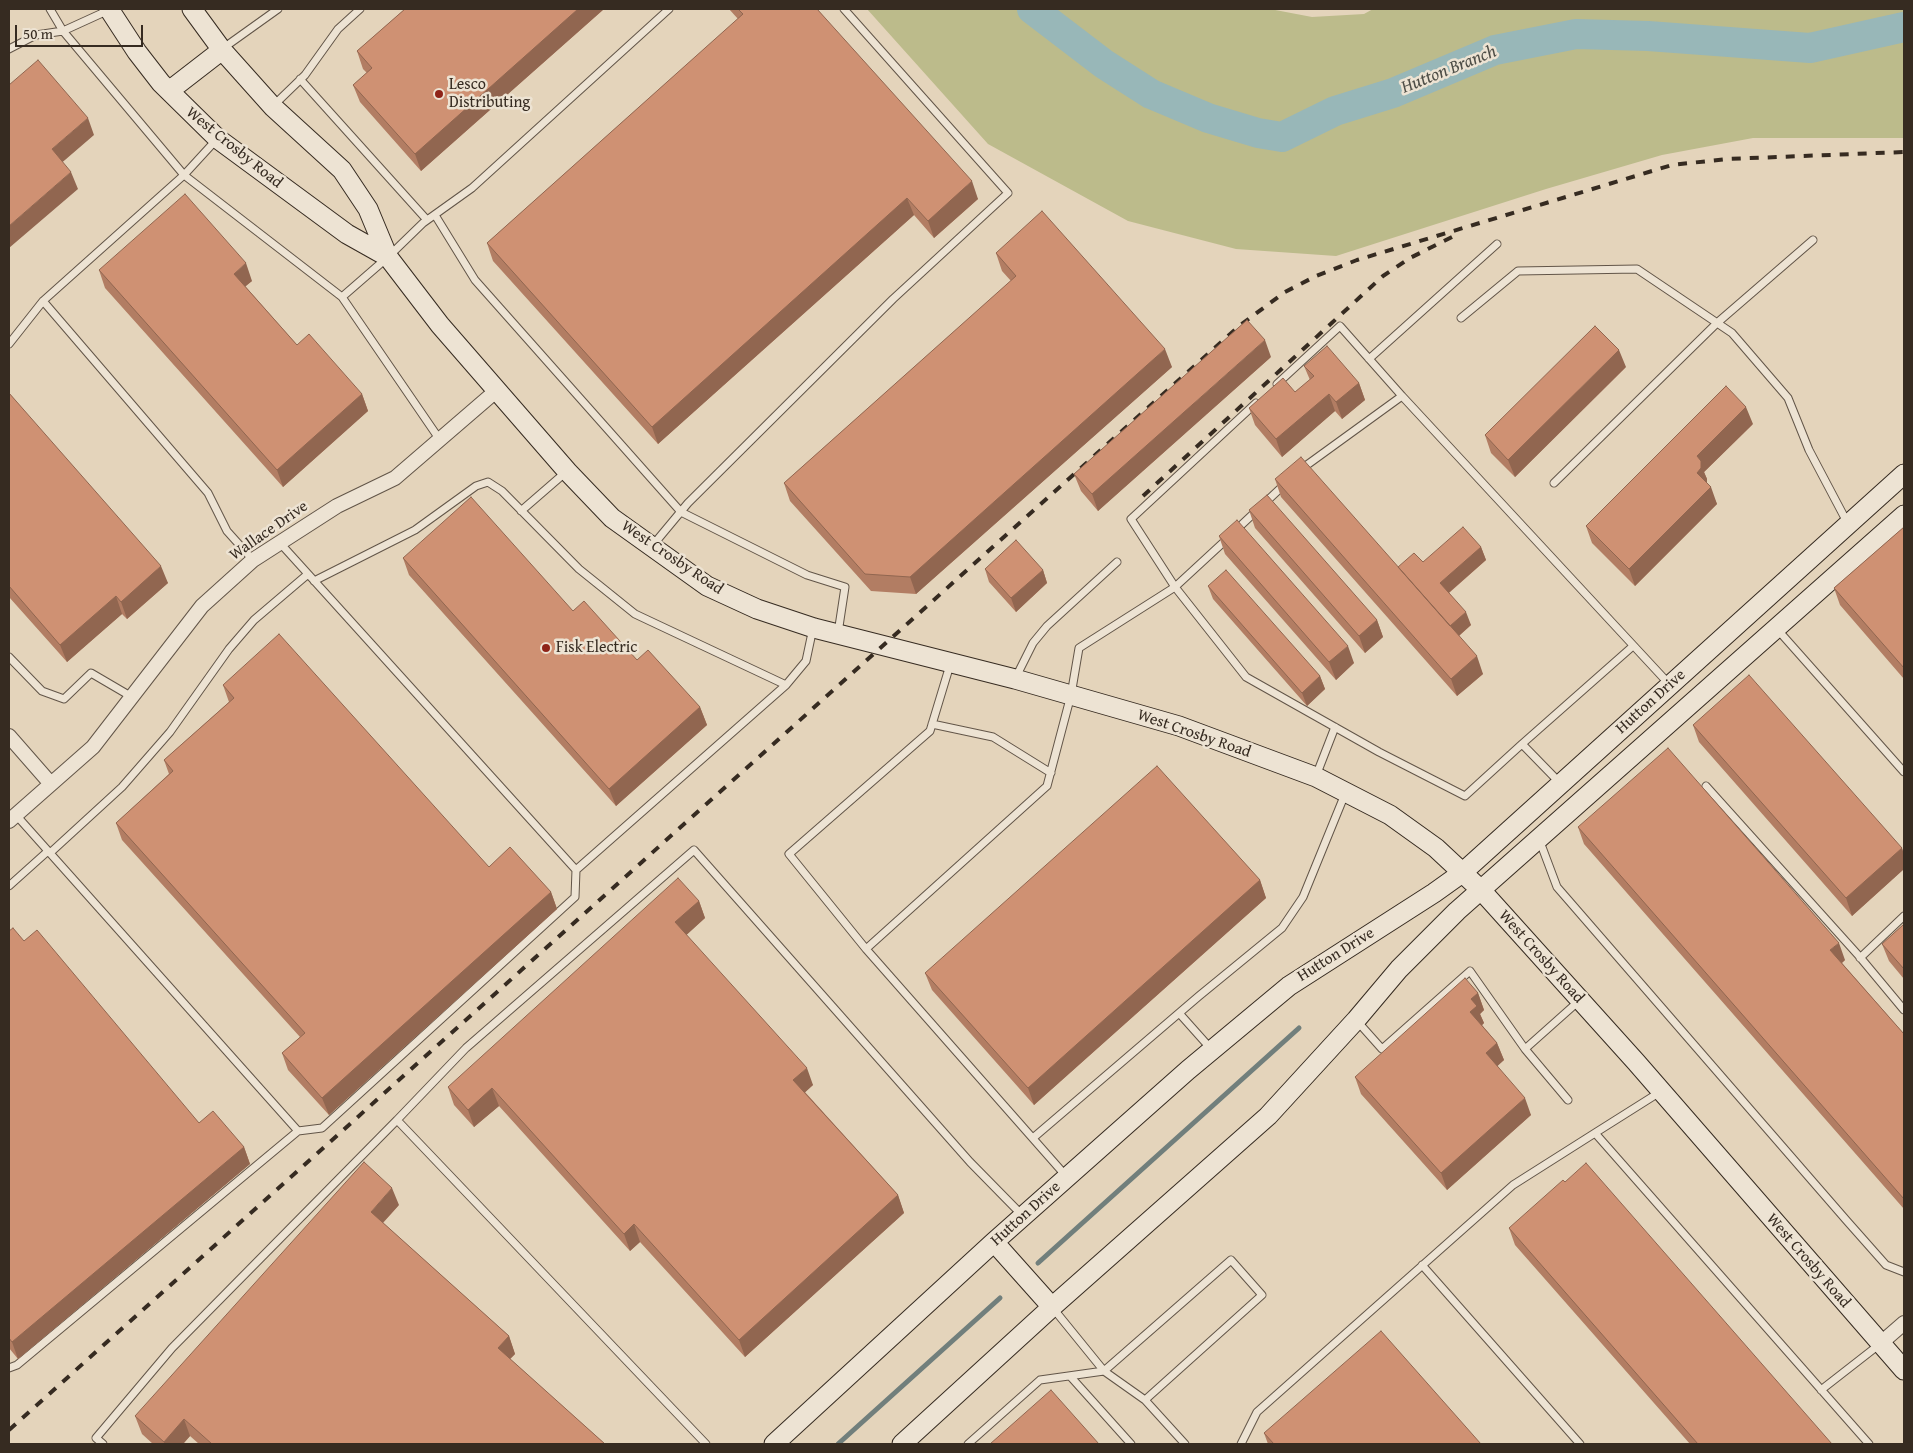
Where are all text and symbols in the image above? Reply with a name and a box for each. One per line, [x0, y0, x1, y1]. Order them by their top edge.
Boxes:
scale bar [18, 15, 145, 47]
text: 50 m [23, 23, 53, 44]
water label: Hutton Branch [1398, 41, 1500, 99]
place label: Lesco Distributing [449, 75, 530, 113]
marker: Lesco Distributing [433, 88, 445, 100]
street label: West Crosby Road [182, 103, 286, 193]
street label: Wallace Drive [226, 497, 312, 565]
street label: West Crosby Road [617, 517, 727, 599]
place label: Fisk Electric [556, 638, 637, 658]
marker: Fisk Electric [540, 642, 552, 654]
street label: Hutton Drive [1612, 666, 1690, 738]
street label: West Crosby Road [1135, 706, 1253, 762]
street label: West Crosby Road [1494, 906, 1588, 1008]
street label: Hutton Drive [1294, 924, 1378, 986]
street label: Hutton Drive [987, 1178, 1065, 1250]
street label: West Crosby Road [1762, 1210, 1854, 1312]

